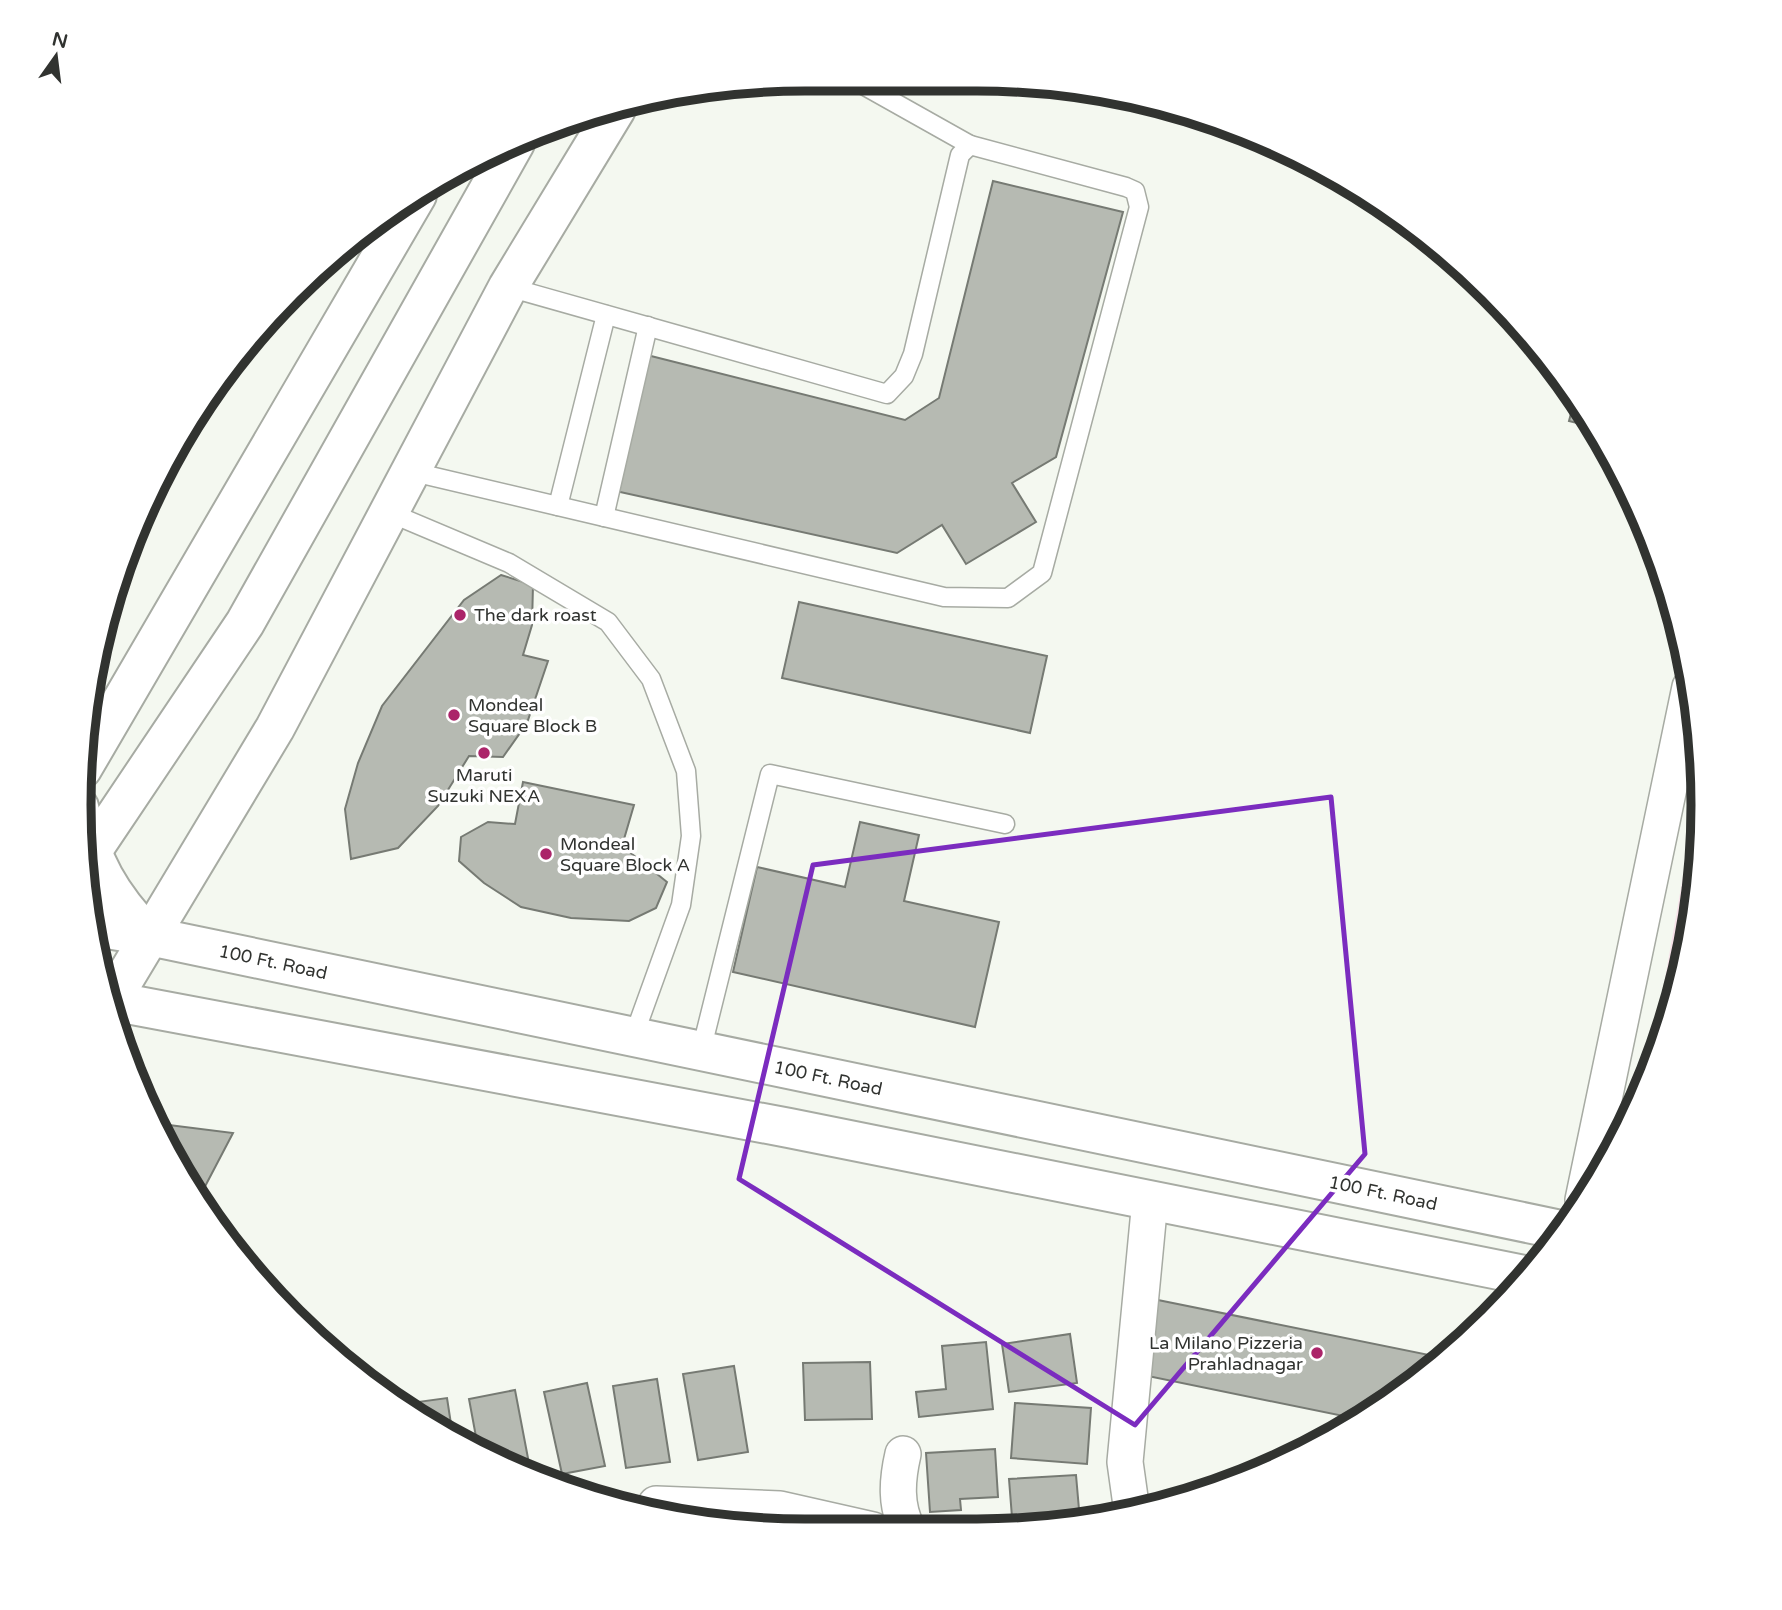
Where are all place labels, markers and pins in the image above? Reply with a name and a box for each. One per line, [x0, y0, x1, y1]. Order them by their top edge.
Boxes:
place label: The dark roast [474, 604, 597, 626]
marker: The dark roast [452, 607, 468, 623]
place label: Mondeal Square Block B [468, 694, 597, 737]
marker: Mondeal Square Block B [446, 707, 462, 723]
marker: Maruti Suzuki NEXA [476, 745, 492, 761]
place label: Maruti Suzuki NEXA [428, 764, 540, 807]
place label: Mondeal Square Block A [560, 833, 690, 876]
marker: Mondeal Square Block A [538, 846, 554, 862]
place label: La Milano Pizzeria Prahladnagar [1149, 1332, 1303, 1375]
marker: La Milano Pizzeria Prahladnagar [1309, 1345, 1325, 1361]

